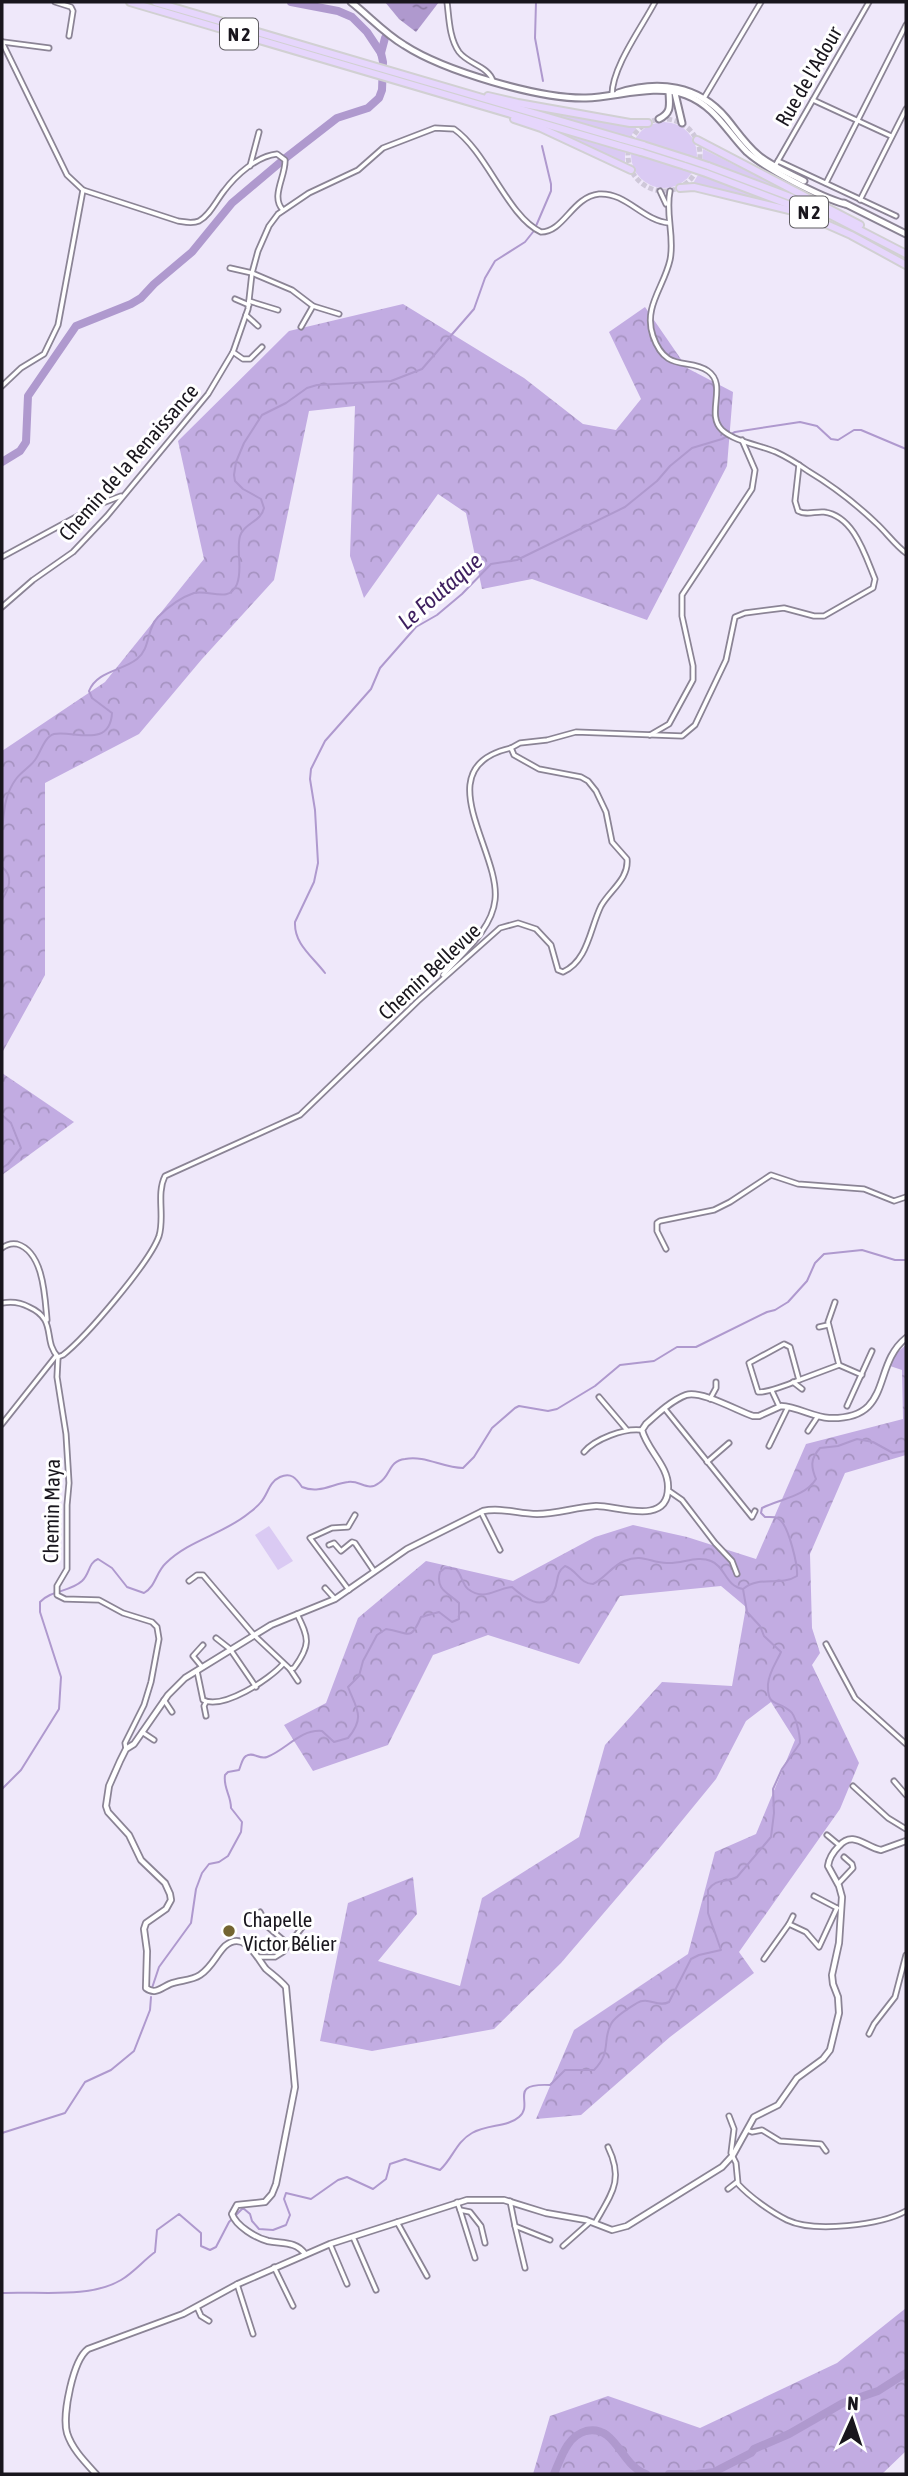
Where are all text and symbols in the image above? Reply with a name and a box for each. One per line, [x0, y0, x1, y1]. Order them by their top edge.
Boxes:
road number: N 2 [220, 18, 258, 50]
street label: Rue de l'Adour [770, 21, 847, 130]
road number: N 2 [790, 196, 828, 228]
street label: Chemin de la Renaissance [53, 379, 203, 545]
water label: Le Foutaque [393, 547, 487, 635]
street label: Chemin Bellevue [373, 918, 485, 1024]
street label: Chemin Maya [38, 1459, 64, 1563]
place label: Chapelle Victor Bélier [243, 1907, 337, 1955]
marker: Chapelle Victor Bélier [221, 1923, 237, 1939]
north arrow [817, 2385, 887, 2455]
text: N [847, 2392, 859, 2414]

